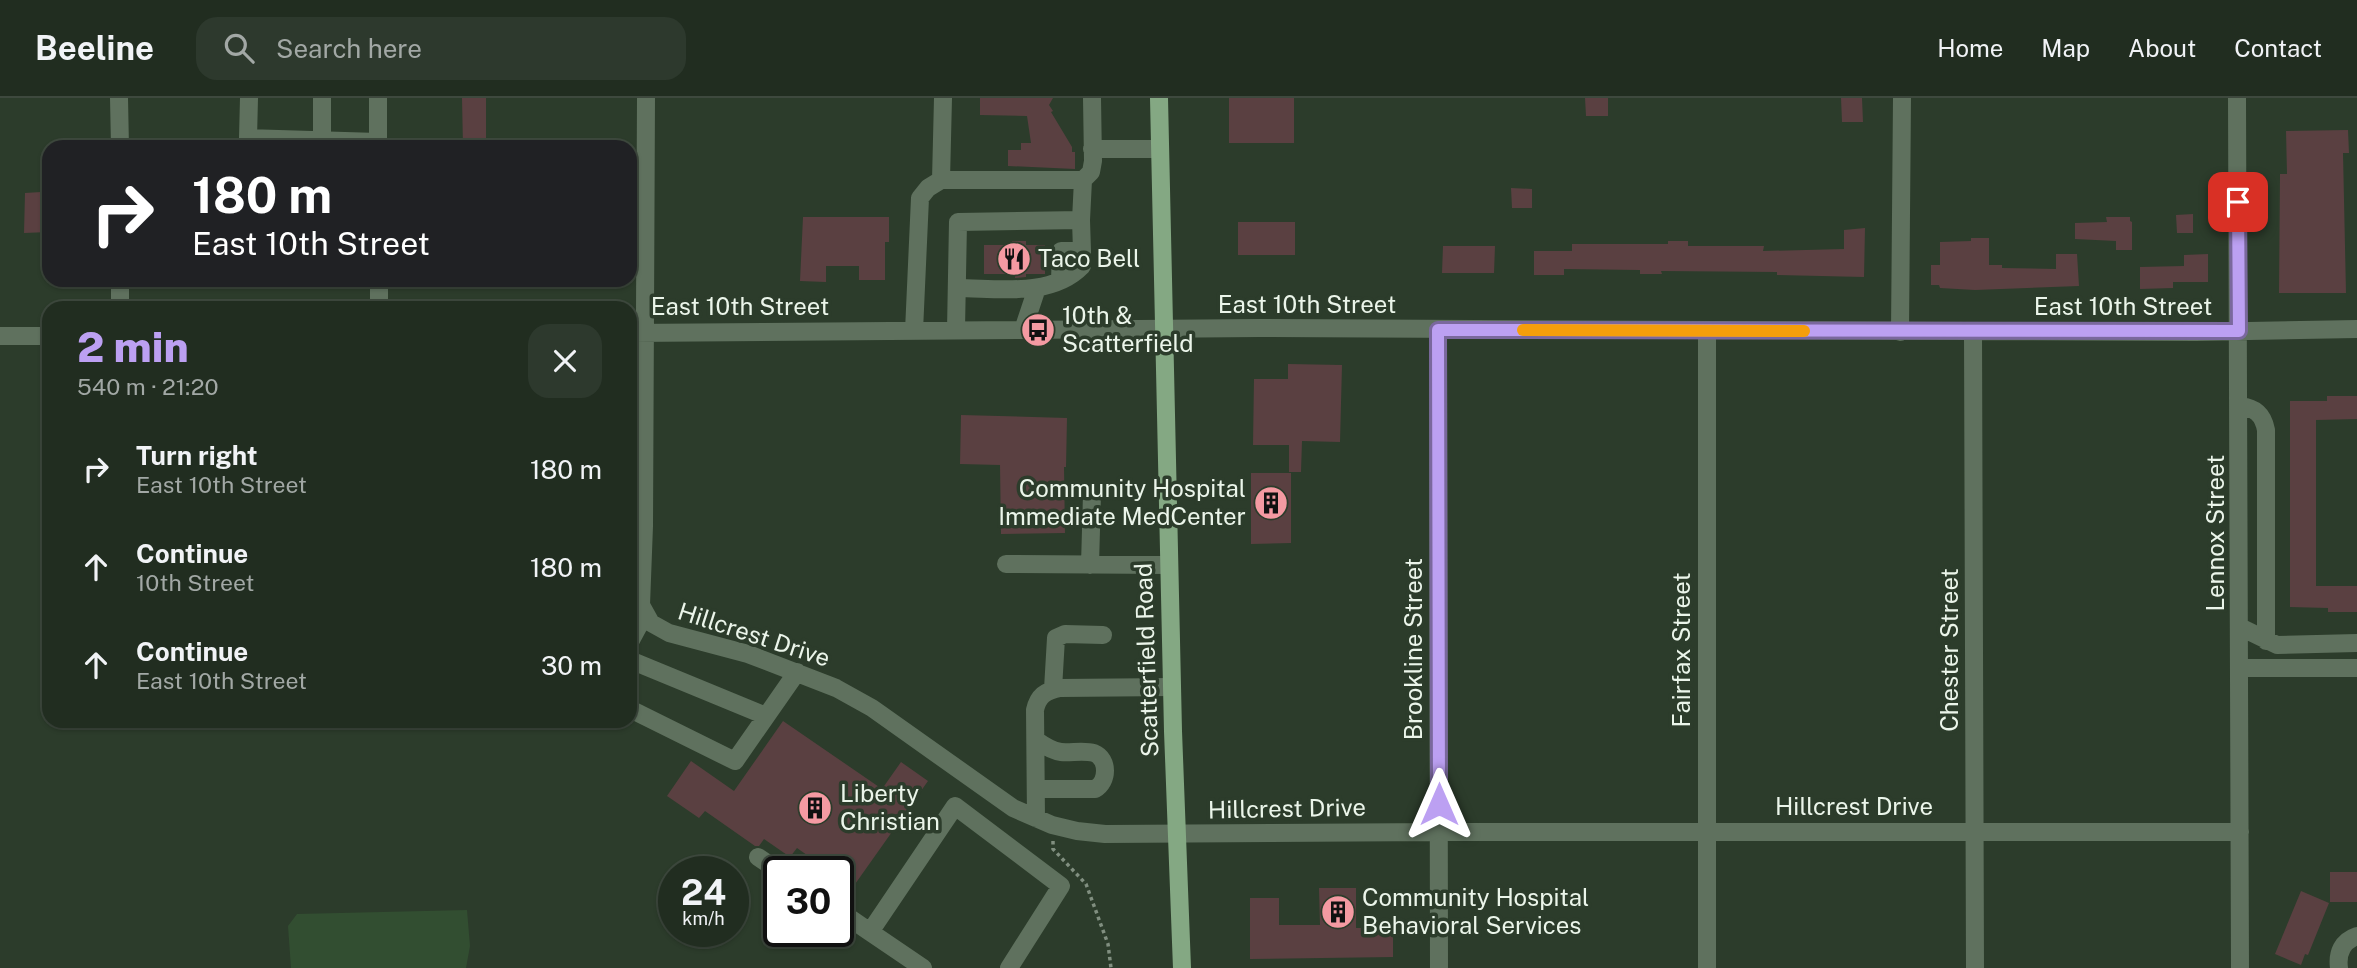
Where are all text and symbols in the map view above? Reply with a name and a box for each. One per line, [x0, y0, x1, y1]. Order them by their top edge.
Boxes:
search box [196, 17, 686, 80]
text: Beeline [35, 29, 154, 67]
icon: search [220, 29, 258, 67]
text: Search here [276, 33, 422, 64]
text: Home [1937, 34, 2003, 62]
text: Map [2041, 34, 2090, 62]
text: About [2128, 34, 2196, 62]
text: Contact [2234, 34, 2322, 62]
text: 180 m [192, 166, 332, 224]
icon: right [77, 168, 168, 259]
pin [2208, 172, 2268, 232]
icon: arrive [2219, 183, 2257, 221]
text: East 10th Street [192, 225, 430, 262]
restaurant icon: Taco Bell [995, 240, 1033, 278]
place label: Taco Bell [1038, 244, 1140, 272]
street label: East 10th Street [1218, 290, 1396, 318]
street label: East 10th Street [651, 292, 829, 320]
street label: East 10th Street [2034, 292, 2212, 320]
place label: 10th & Scatterfield [1062, 301, 1194, 357]
bus stop icon: 10th & Scatterfield [1019, 311, 1057, 349]
text: 2 min [77, 322, 189, 371]
button: close [528, 324, 602, 398]
text: 540 m · 21:20 [77, 373, 219, 400]
text: Turn right [136, 440, 258, 471]
icon: right [77, 450, 115, 488]
text: 180 m [530, 454, 602, 485]
street label: Lennox Street [2201, 455, 2229, 611]
text: East 10th Street [136, 471, 307, 498]
place label: Community Hospital Immediate MedCenter [998, 474, 1246, 530]
building icon: Community Hospital Immediate MedCenter [1252, 484, 1290, 522]
text: Continue [136, 538, 248, 569]
icon: ahead [77, 548, 115, 586]
text: 180 m [530, 552, 602, 583]
street label: Brookline Street [1399, 558, 1427, 740]
street label: Scatterfield Road [1129, 563, 1163, 758]
street label: Chester Street [1935, 568, 1963, 732]
text: 10th Street [136, 569, 254, 596]
street label: Fairfax Street [1667, 572, 1695, 728]
street label: Hillcrest Drive [675, 596, 834, 672]
text: Continue [136, 636, 248, 667]
icon: ahead [77, 646, 115, 684]
text: 30 m [541, 650, 602, 681]
text: East 10th Street [136, 667, 307, 694]
position arrow [1402, 767, 1476, 841]
place label: Liberty Christian [840, 779, 940, 835]
building icon: Liberty Christian [796, 789, 834, 827]
street label: Hillcrest Drive [1775, 792, 1933, 820]
street label: Hillcrest Drive [1208, 793, 1366, 823]
speed limit sign: 30 [763, 856, 854, 947]
text: 24 [681, 872, 726, 913]
place label: Community Hospital Behavioral Services [1362, 883, 1589, 939]
building icon: Community Hospital Behavioral Services [1319, 893, 1357, 931]
text: km/h [682, 908, 725, 929]

